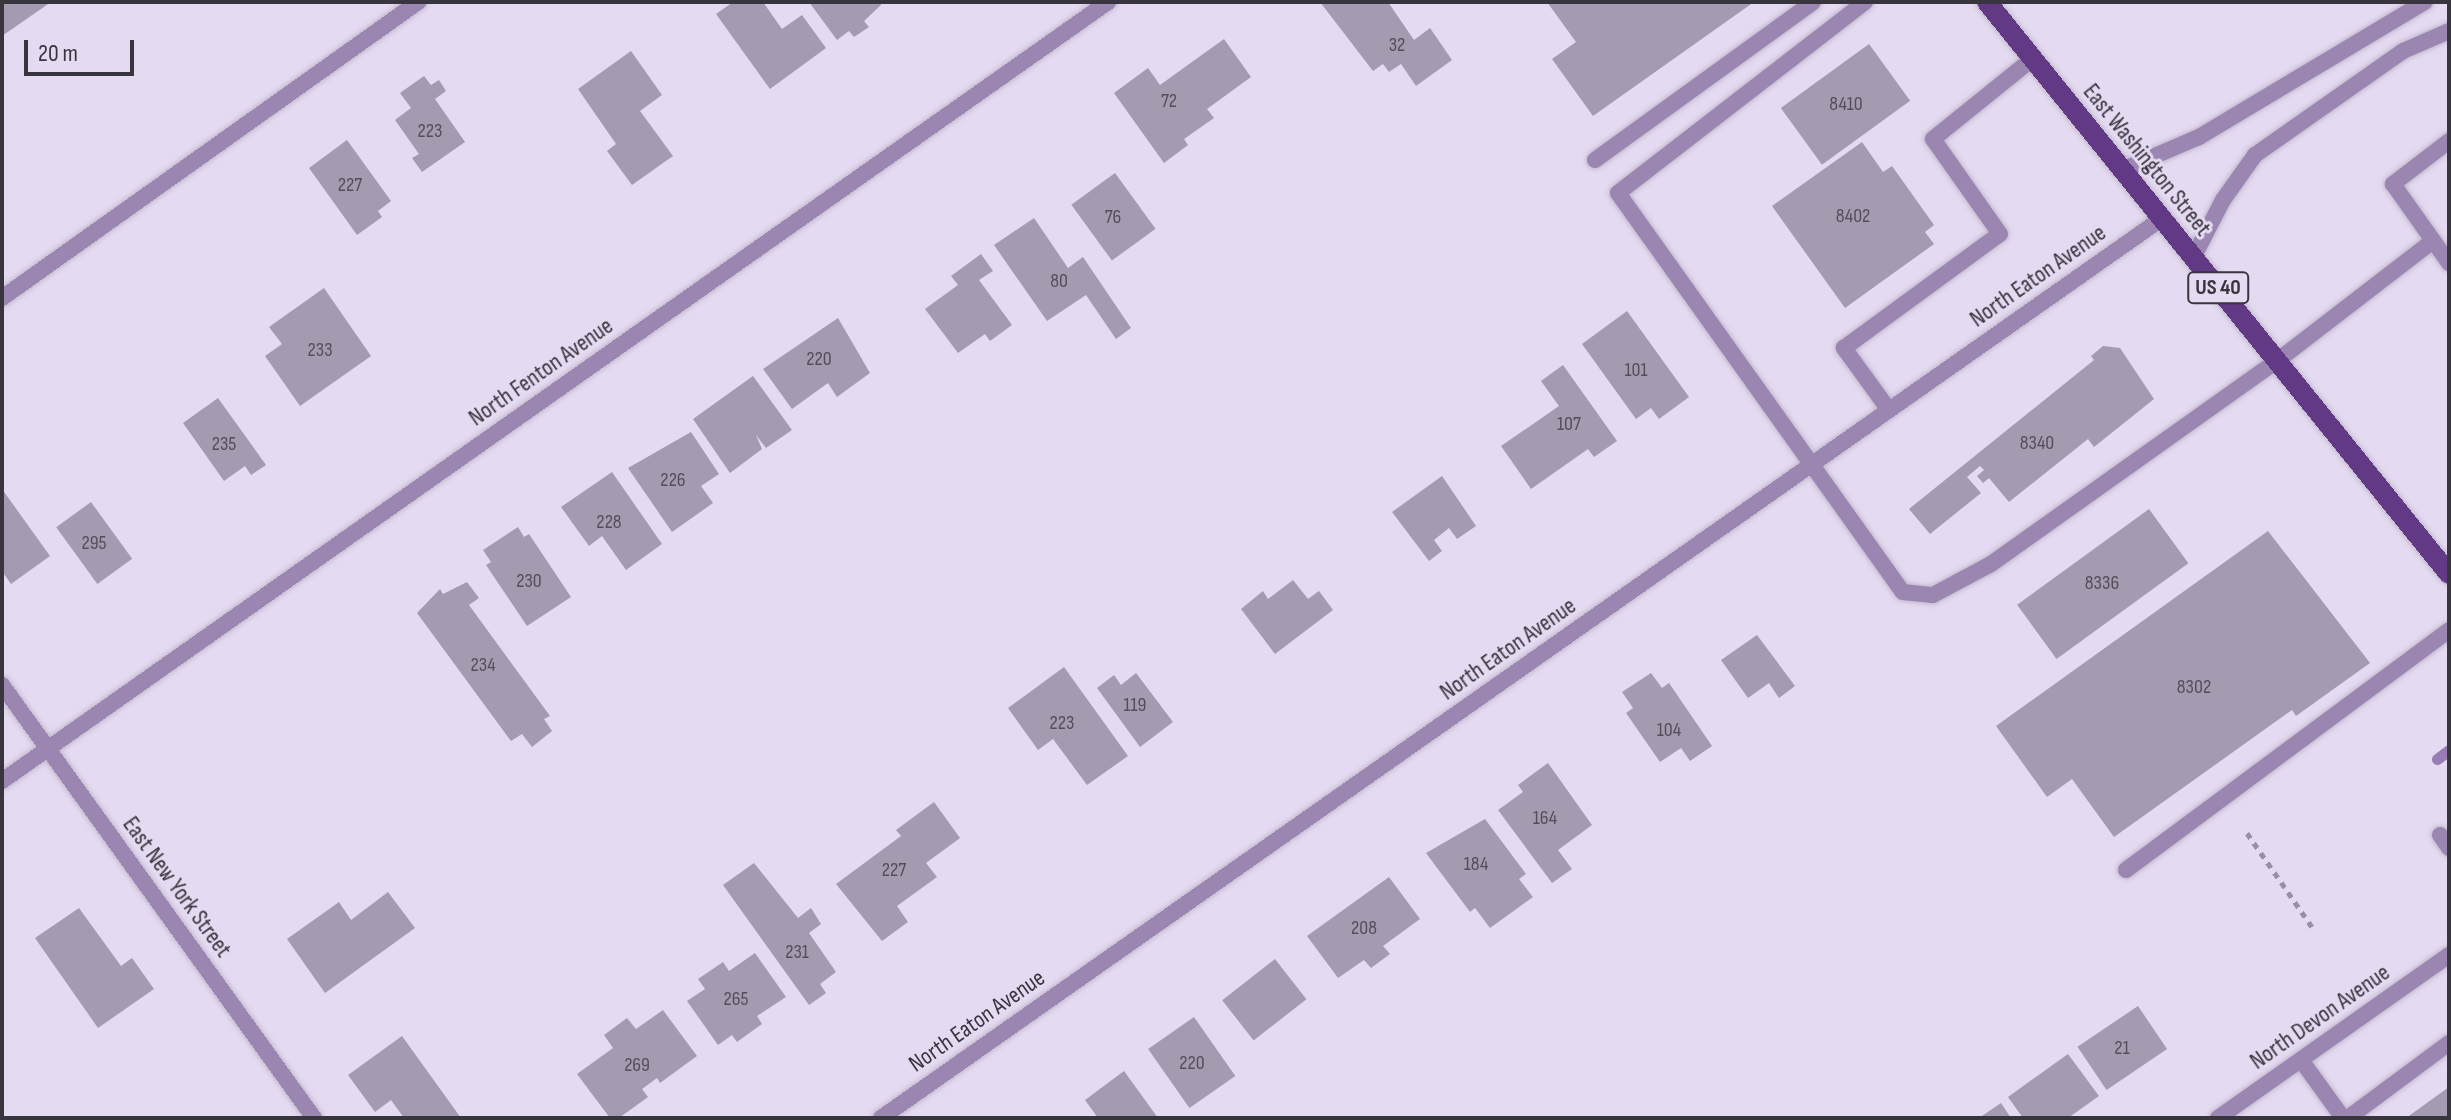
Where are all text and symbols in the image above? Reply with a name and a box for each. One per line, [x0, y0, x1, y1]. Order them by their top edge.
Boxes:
scale bar [28, 24, 138, 74]
house number: 32 [1389, 33, 1405, 57]
text: 20 m [38, 39, 78, 68]
street label: East Washington Street [2077, 78, 2217, 242]
house number: 72 [1161, 89, 1177, 113]
house number: 8410 [1829, 92, 1863, 116]
house number: 223 [418, 119, 442, 143]
house number: 227 [338, 173, 362, 197]
house number: 8402 [1836, 204, 1870, 228]
house number: 76 [1105, 205, 1121, 229]
street label: North Eaton Avenue [1964, 218, 2112, 334]
house number: 80 [1050, 269, 1068, 293]
road number: US 40 [2186, 270, 2250, 306]
street label: North Fenton Avenue [463, 312, 619, 432]
house number: 233 [307, 338, 333, 362]
house number: 220 [806, 347, 832, 371]
house number: 101 [1625, 358, 1647, 382]
house number: 107 [1557, 412, 1581, 436]
house number: 8340 [2020, 431, 2054, 455]
house number: 235 [212, 432, 236, 456]
house number: 226 [660, 468, 686, 492]
house number: 228 [596, 510, 622, 534]
house number: 295 [81, 531, 107, 555]
house number: 230 [516, 569, 542, 593]
house number: 8336 [2085, 571, 2119, 595]
street label: North Eaton Avenue [1434, 591, 1582, 707]
house number: 234 [470, 653, 496, 677]
house number: 8302 [2177, 675, 2211, 699]
house number: 119 [1124, 693, 1146, 717]
house number: 223 [1050, 711, 1074, 735]
house number: 104 [1657, 718, 1681, 742]
house number: 164 [1533, 806, 1557, 830]
street label: East New York Street [116, 811, 238, 963]
house number: 184 [1464, 852, 1488, 876]
house number: 227 [882, 858, 906, 882]
house number: 208 [1351, 916, 1377, 940]
house number: 231 [785, 940, 809, 964]
street label: North Devon Avenue [2245, 958, 2395, 1076]
street label: North Eaton Avenue [903, 963, 1051, 1079]
house number: 265 [723, 987, 749, 1011]
house number: 21 [2114, 1036, 2130, 1060]
house number: 220 [1179, 1051, 1205, 1075]
house number: 269 [624, 1053, 650, 1077]

